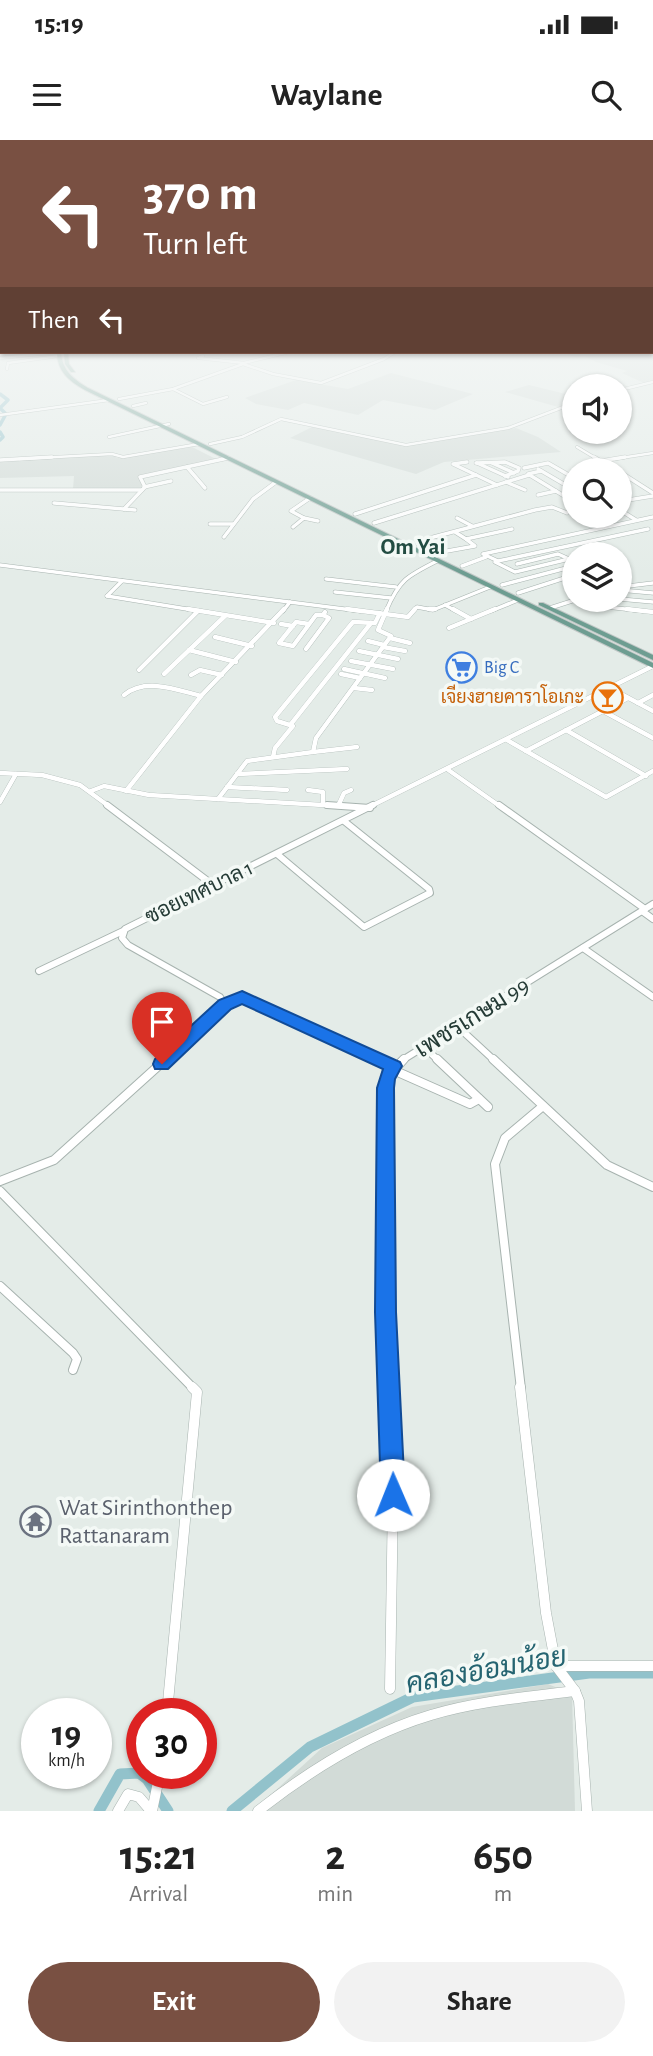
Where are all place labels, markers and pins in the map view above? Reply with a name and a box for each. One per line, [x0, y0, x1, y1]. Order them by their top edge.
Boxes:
supermarket icon: Big C [444, 650, 478, 684]
place label: Big C [484, 659, 519, 677]
bar icon: เจียงฮายคาราโอเกะ [590, 680, 624, 714]
place label: เจียงฮายคาราโอเกะ [441, 684, 584, 707]
pin [132, 992, 192, 1064]
place label: Wat Sirinthonthep Rattanaram [59, 1496, 232, 1548]
temple icon: Wat Sirinthonthep Rattanaram [19, 1504, 53, 1538]

